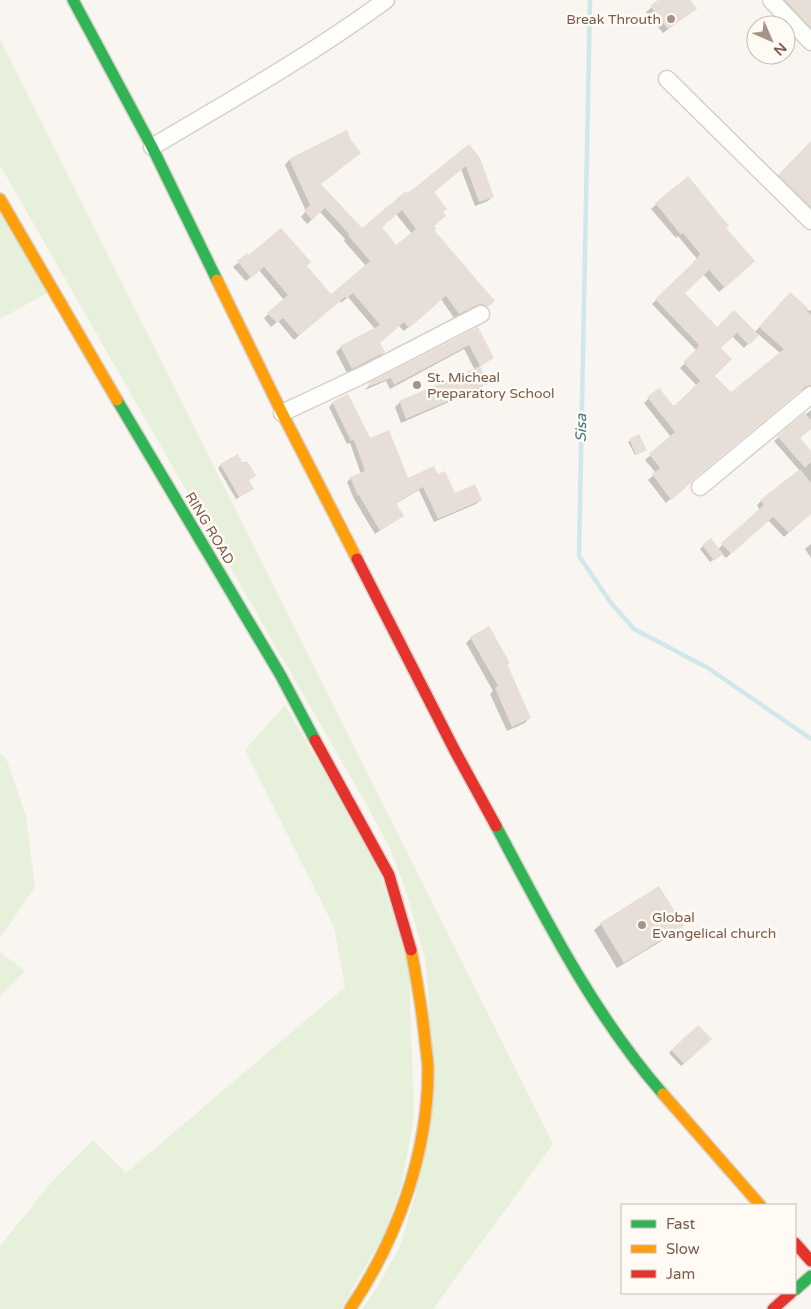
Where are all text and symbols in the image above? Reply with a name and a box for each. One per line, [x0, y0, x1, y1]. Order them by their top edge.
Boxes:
place label: Break Throuth [566, 11, 661, 28]
marker: Break Throuth [665, 13, 677, 25]
north arrow [746, 15, 796, 65]
text: N [770, 39, 790, 59]
place label: St. Micheal Preparatory School [427, 369, 555, 402]
marker: St. Micheal Preparatory School [411, 379, 423, 391]
water label: Sisa [572, 413, 590, 442]
street label: RING ROAD [181, 489, 238, 568]
place label: Global Evangelical church [652, 909, 776, 942]
marker: Global Evangelical church [636, 919, 648, 931]
legend [621, 1204, 796, 1294]
text: Fast [666, 1215, 696, 1233]
text: Slow [666, 1240, 700, 1258]
text: Jam [666, 1265, 695, 1283]

